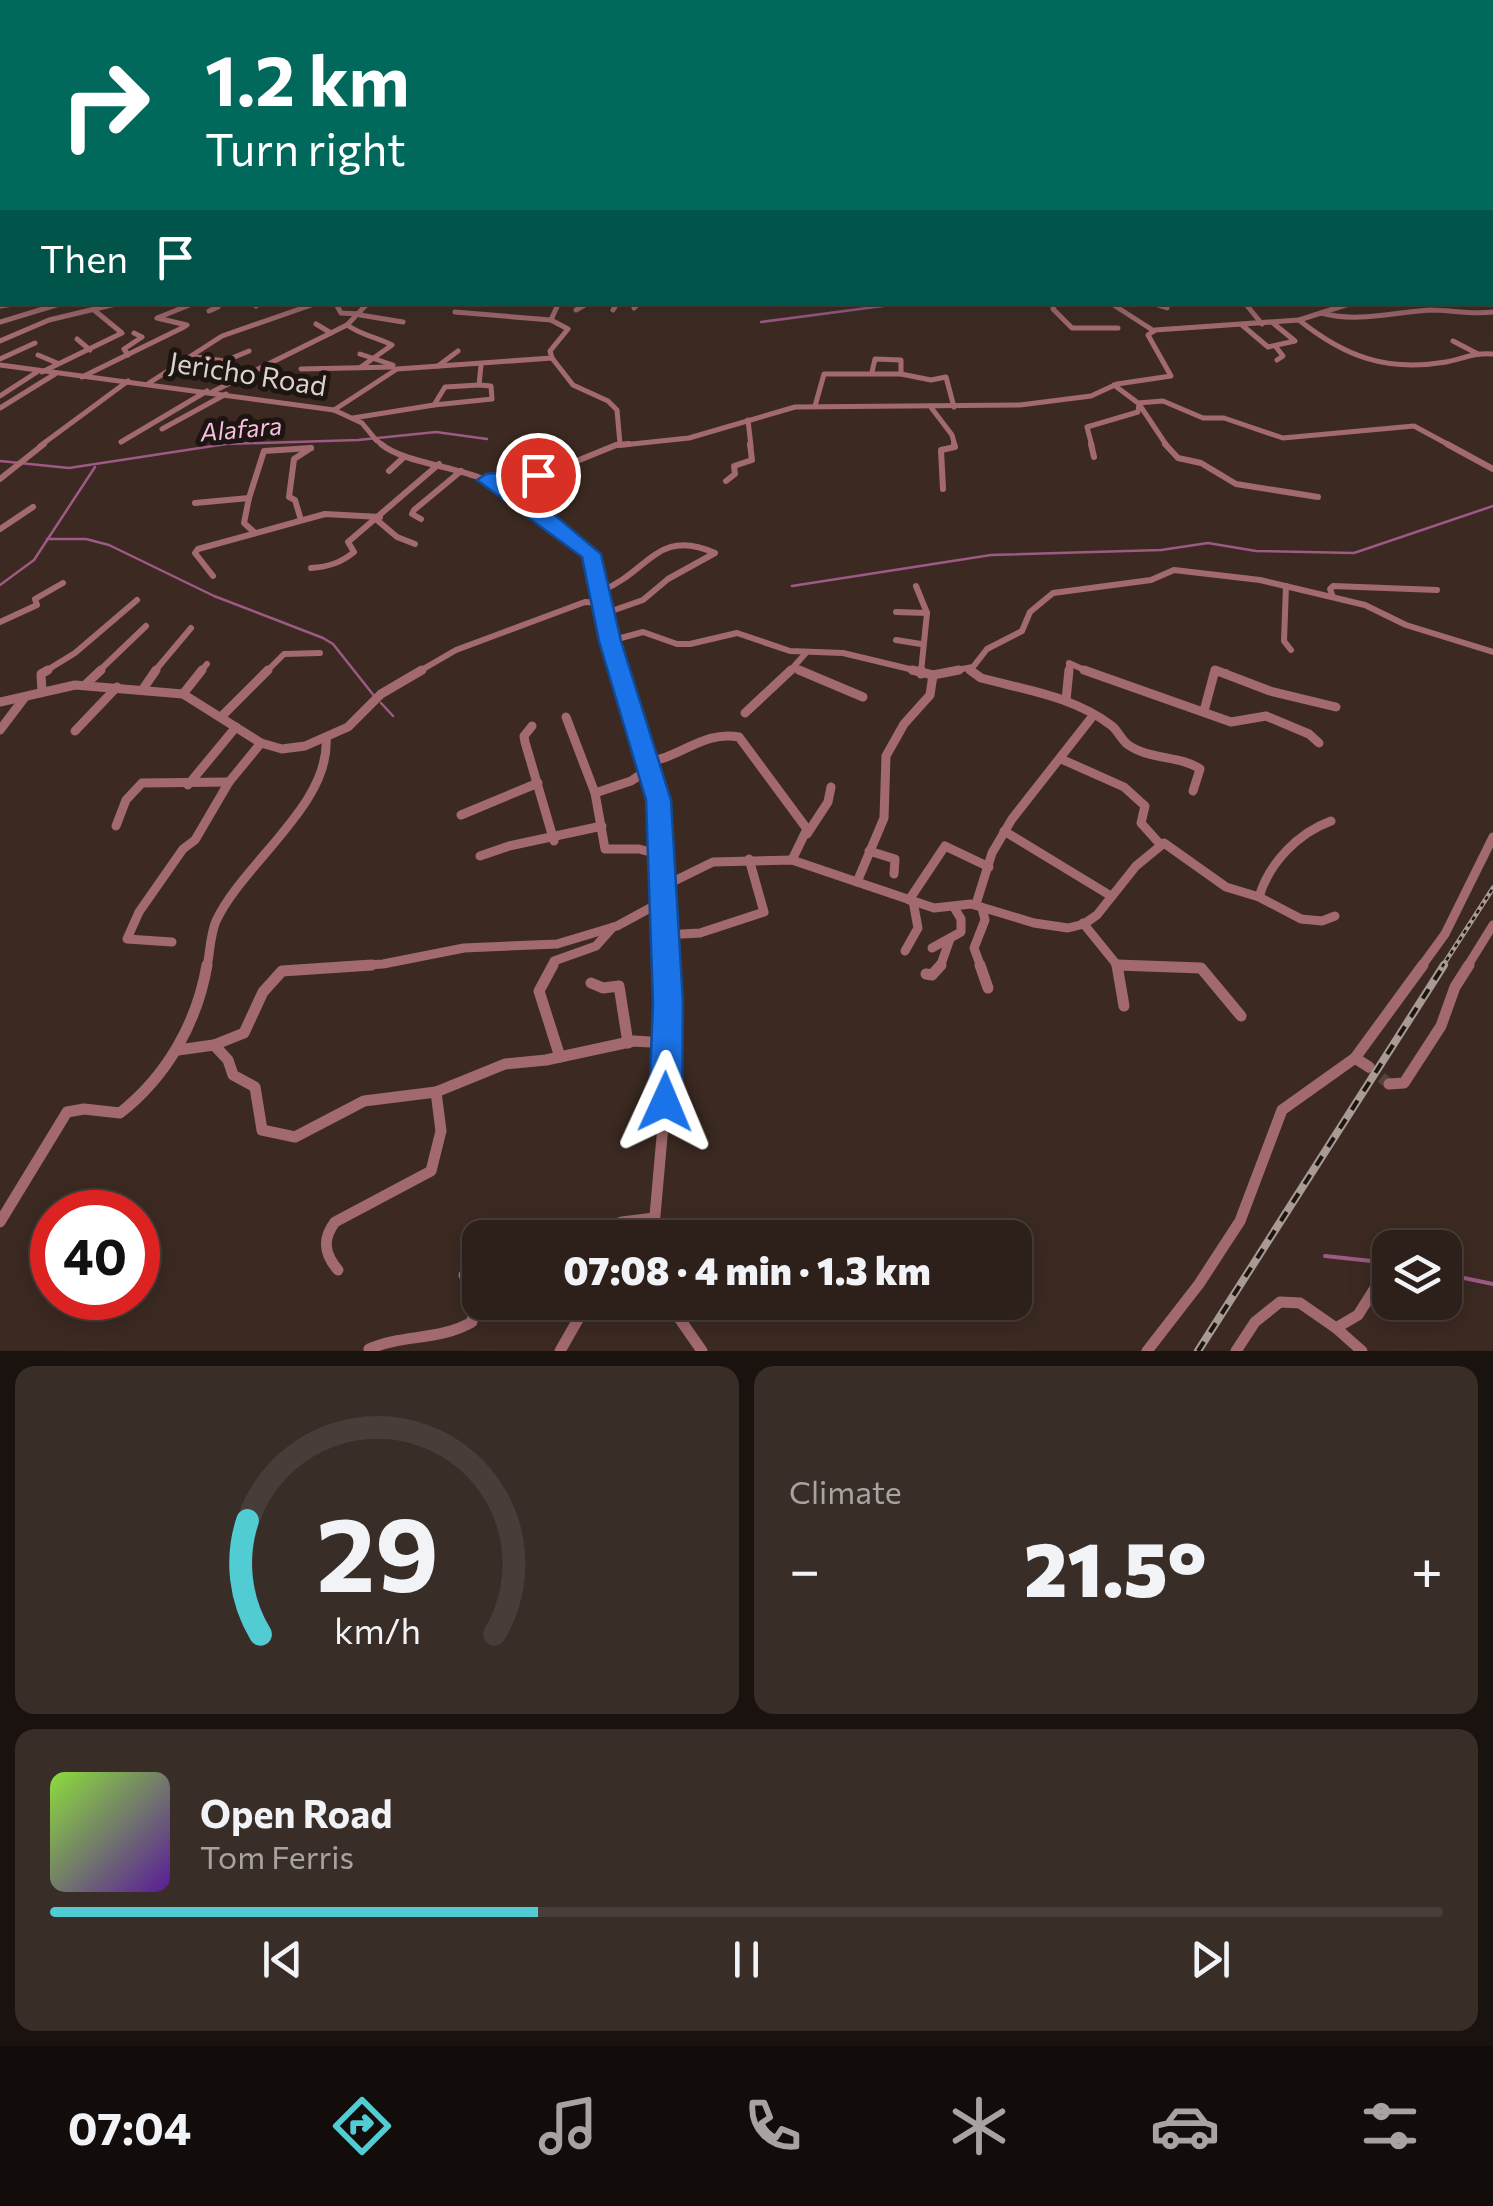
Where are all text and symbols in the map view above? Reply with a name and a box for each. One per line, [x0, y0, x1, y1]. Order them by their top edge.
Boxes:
text: 1.2 km [205, 35, 410, 120]
icon: right [40, 40, 170, 170]
text: Turn right [205, 120, 406, 175]
icon: arrive [148, 230, 203, 285]
text: Then [40, 234, 128, 281]
street label: Jericho Road [167, 344, 329, 402]
water label: Alafara [198, 409, 283, 447]
pin [496, 433, 581, 518]
icon: arrive [511, 448, 566, 503]
position arrow [613, 1050, 717, 1154]
speed limit sign: 40 [30, 1190, 160, 1320]
map controls [1372, 1230, 1462, 1320]
button: layers [1372, 1230, 1462, 1320]
text: 07:08 · 4 min · 1.3 km [563, 1246, 931, 1293]
text: Climate [789, 1471, 902, 1511]
text: 29 [316, 1486, 438, 1613]
text: 21.5° [1024, 1521, 1207, 1612]
text: − [789, 1534, 820, 1601]
text: + [1411, 1534, 1443, 1601]
text: km/h [334, 1608, 420, 1651]
text: Open Road [200, 1789, 393, 1836]
text: Tom Ferris [200, 1836, 354, 1876]
icon: previous [255, 1932, 310, 1987]
icon: pause [719, 1932, 774, 1987]
icon: next [1183, 1932, 1238, 1987]
icon: directions [327, 2091, 397, 2161]
icon: music [533, 2091, 603, 2161]
icon: phone [738, 2091, 808, 2161]
icon: climate [944, 2091, 1014, 2161]
icon: car [1150, 2091, 1220, 2161]
icon: filters [1355, 2091, 1425, 2161]
text: 07:04 [68, 2099, 191, 2154]

